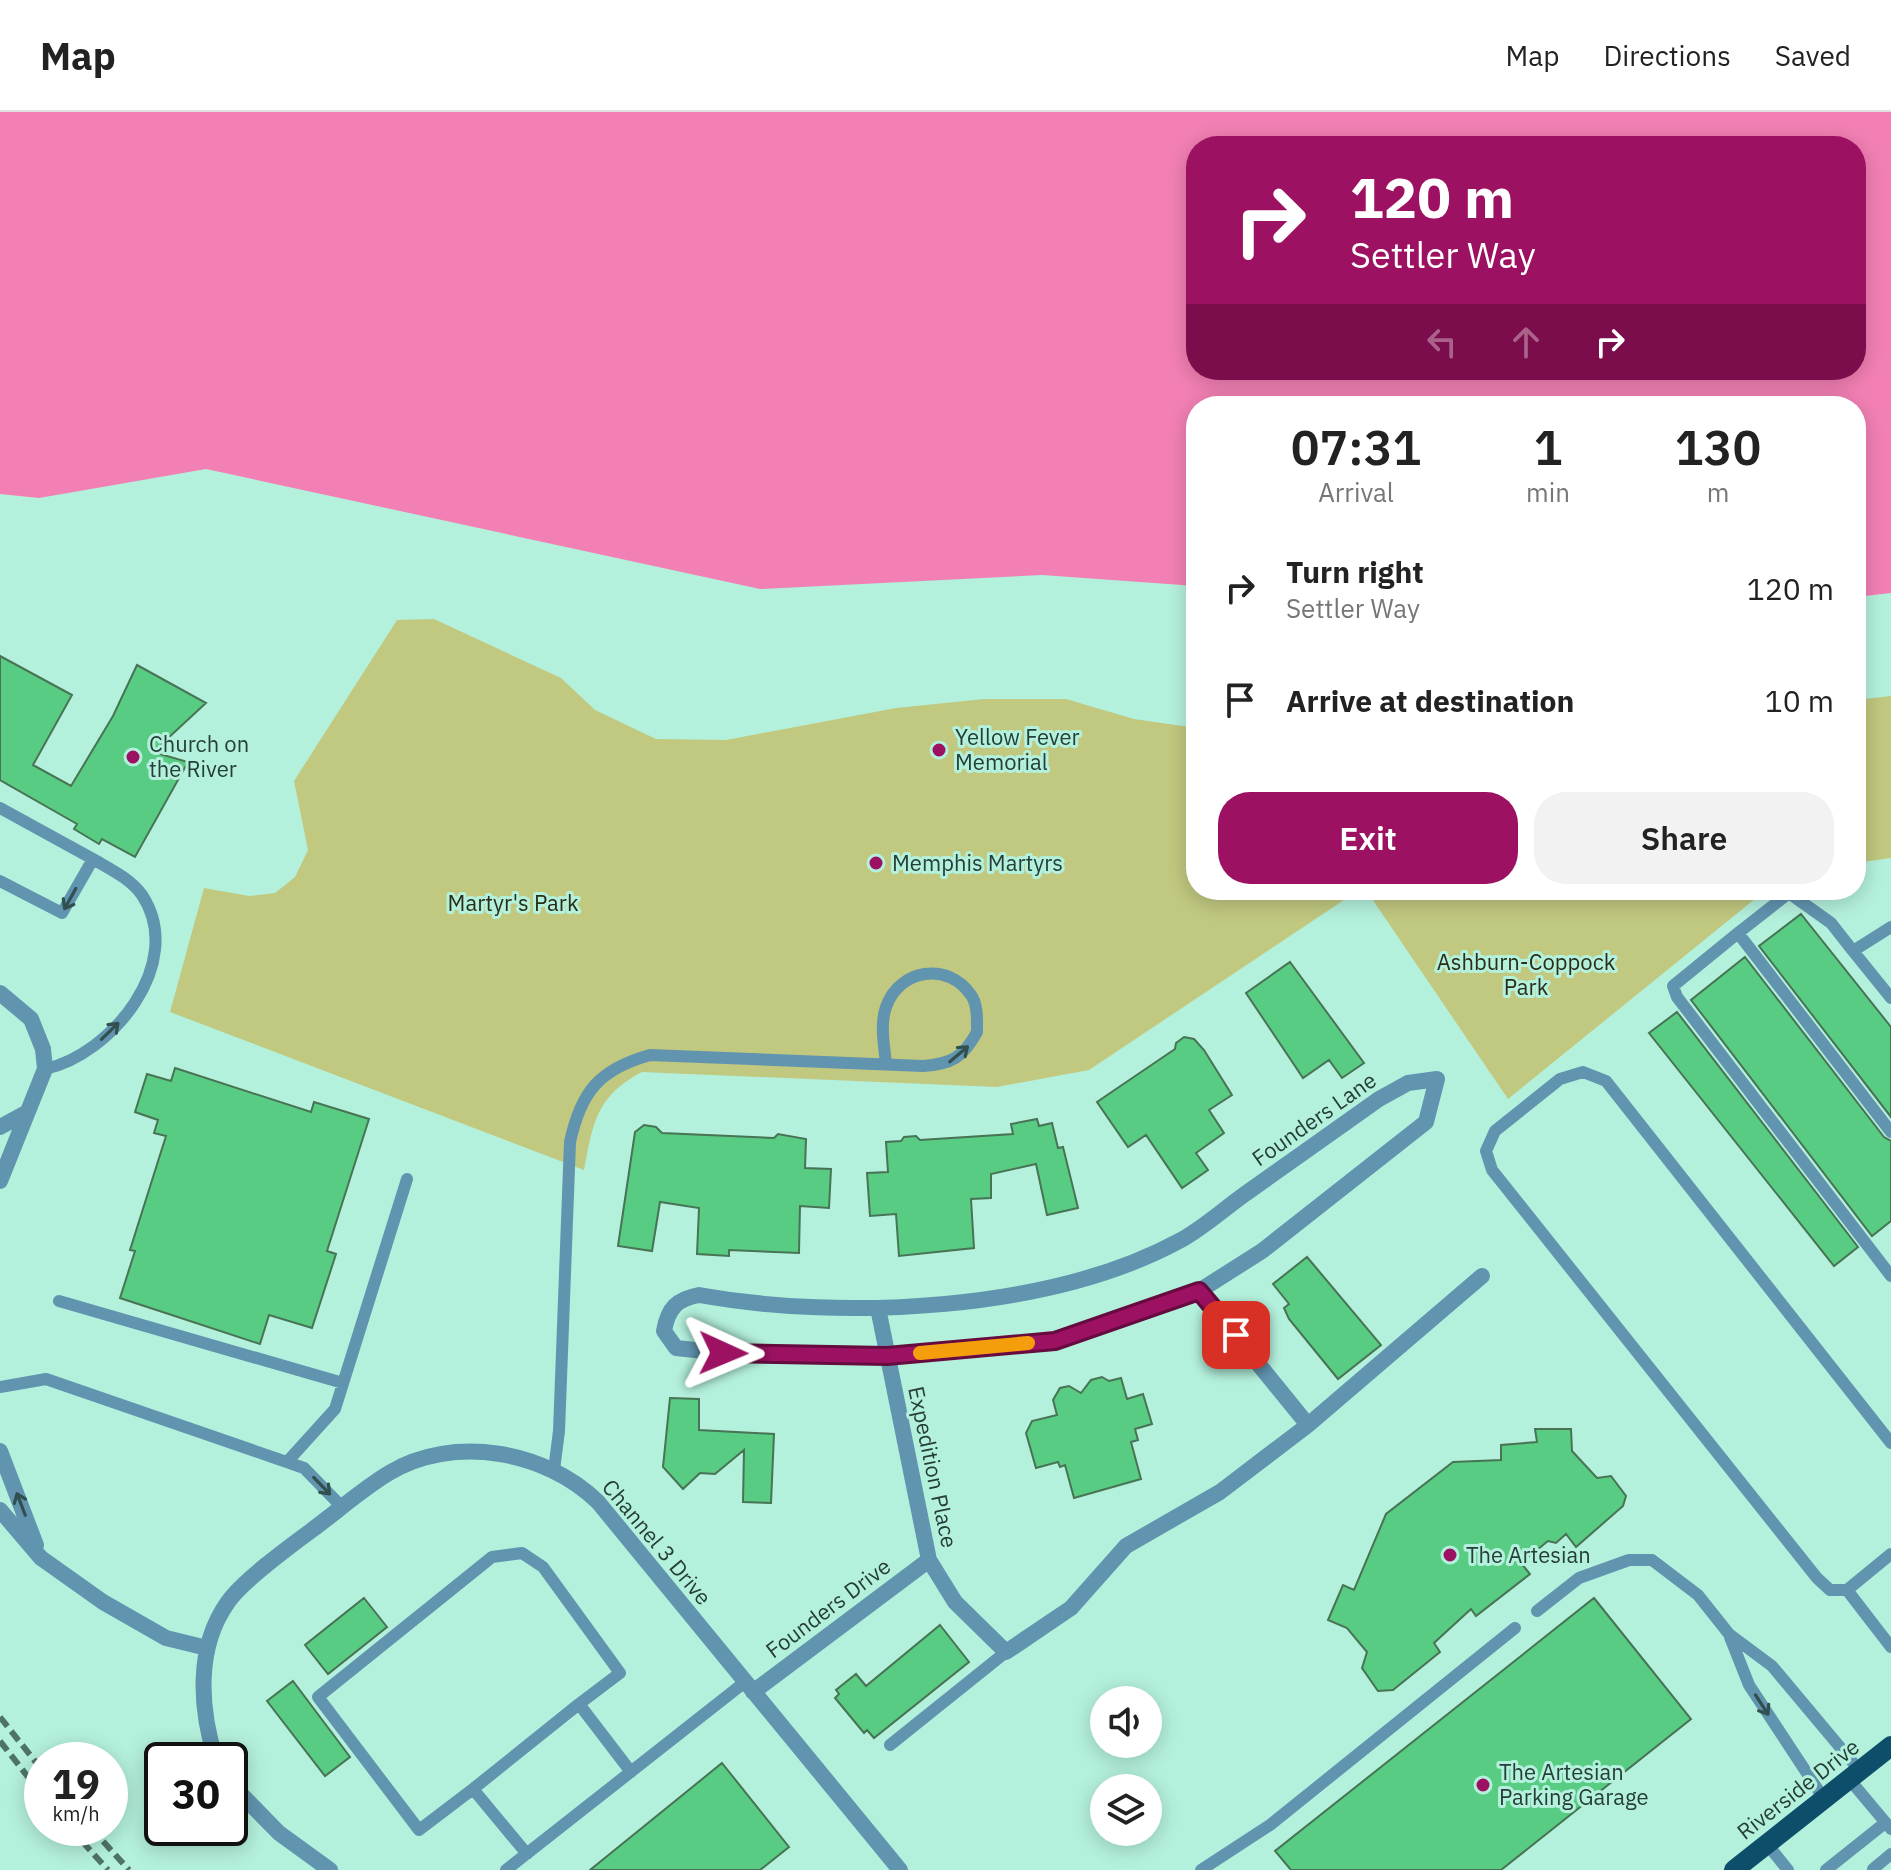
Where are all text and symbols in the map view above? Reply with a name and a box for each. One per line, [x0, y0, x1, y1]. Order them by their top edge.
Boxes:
text: Map [40, 31, 116, 80]
text: Map [1505, 37, 1559, 74]
text: Directions [1603, 37, 1731, 74]
text: Saved [1775, 37, 1851, 74]
text: 120 m [1350, 161, 1514, 233]
icon: right [1218, 168, 1322, 272]
text: Settler Way [1350, 231, 1536, 278]
icon: left [1420, 320, 1464, 364]
icon: ahead [1504, 320, 1548, 364]
icon: right [1588, 320, 1632, 364]
text: 07:31 [1291, 416, 1421, 478]
text: 1 [1534, 416, 1562, 478]
text: 130 [1675, 416, 1761, 478]
text: Arrival [1318, 475, 1394, 509]
text: min [1526, 475, 1570, 509]
text: m [1707, 475, 1729, 509]
text: Turn right [1286, 552, 1424, 591]
icon: right [1218, 566, 1262, 610]
text: 120 m [1747, 569, 1834, 608]
text: Settler Way [1286, 591, 1420, 625]
icon: arrive [1218, 678, 1262, 722]
text: Arrive at destination [1286, 681, 1574, 720]
text: 10 m [1765, 681, 1834, 720]
place label: Yellow Fever Memorial [955, 722, 1080, 776]
place label: Church on the River [149, 729, 249, 783]
marker: Yellow Fever Memorial [930, 741, 948, 759]
marker: Church on the River [124, 748, 142, 766]
button: Exit [1218, 792, 1518, 884]
button: Share [1534, 792, 1834, 884]
place label: Memphis Martyrs [892, 848, 1063, 877]
marker: Memphis Martyrs [867, 854, 885, 872]
one-way arrow [62, 887, 78, 910]
park label: Martyr's Park [448, 888, 579, 917]
park label: Ashburn-Coppock Park [1437, 947, 1616, 1001]
one-way arrow [100, 1022, 119, 1041]
one-way arrow [949, 1045, 969, 1063]
street label: Founders Lane [1246, 1065, 1382, 1172]
pin [1202, 1301, 1270, 1369]
position arrow [681, 1311, 765, 1395]
icon: arrive [1214, 1313, 1258, 1357]
street label: Expedition Place [902, 1383, 965, 1550]
street label: Channel 3 Drive [596, 1473, 719, 1611]
one-way arrow [312, 1476, 331, 1496]
one-way arrow [13, 1492, 27, 1517]
place label: The Artesian [1466, 1540, 1591, 1569]
marker: The Artesian [1441, 1546, 1459, 1564]
street label: Founders Drive [759, 1551, 896, 1664]
map controls [1090, 1686, 1162, 1846]
button: sound [1090, 1686, 1162, 1758]
one-way arrow [1753, 1693, 1770, 1715]
street label: Riverside Drive [1731, 1732, 1865, 1845]
speed limit sign: 30 [144, 1742, 248, 1846]
place label: The Artesian Parking Garage [1499, 1757, 1649, 1811]
text: 19 [52, 1758, 100, 1810]
button: layers [1090, 1774, 1162, 1846]
marker: The Artesian Parking Garage [1474, 1776, 1492, 1794]
text: km/h [52, 1800, 100, 1827]

